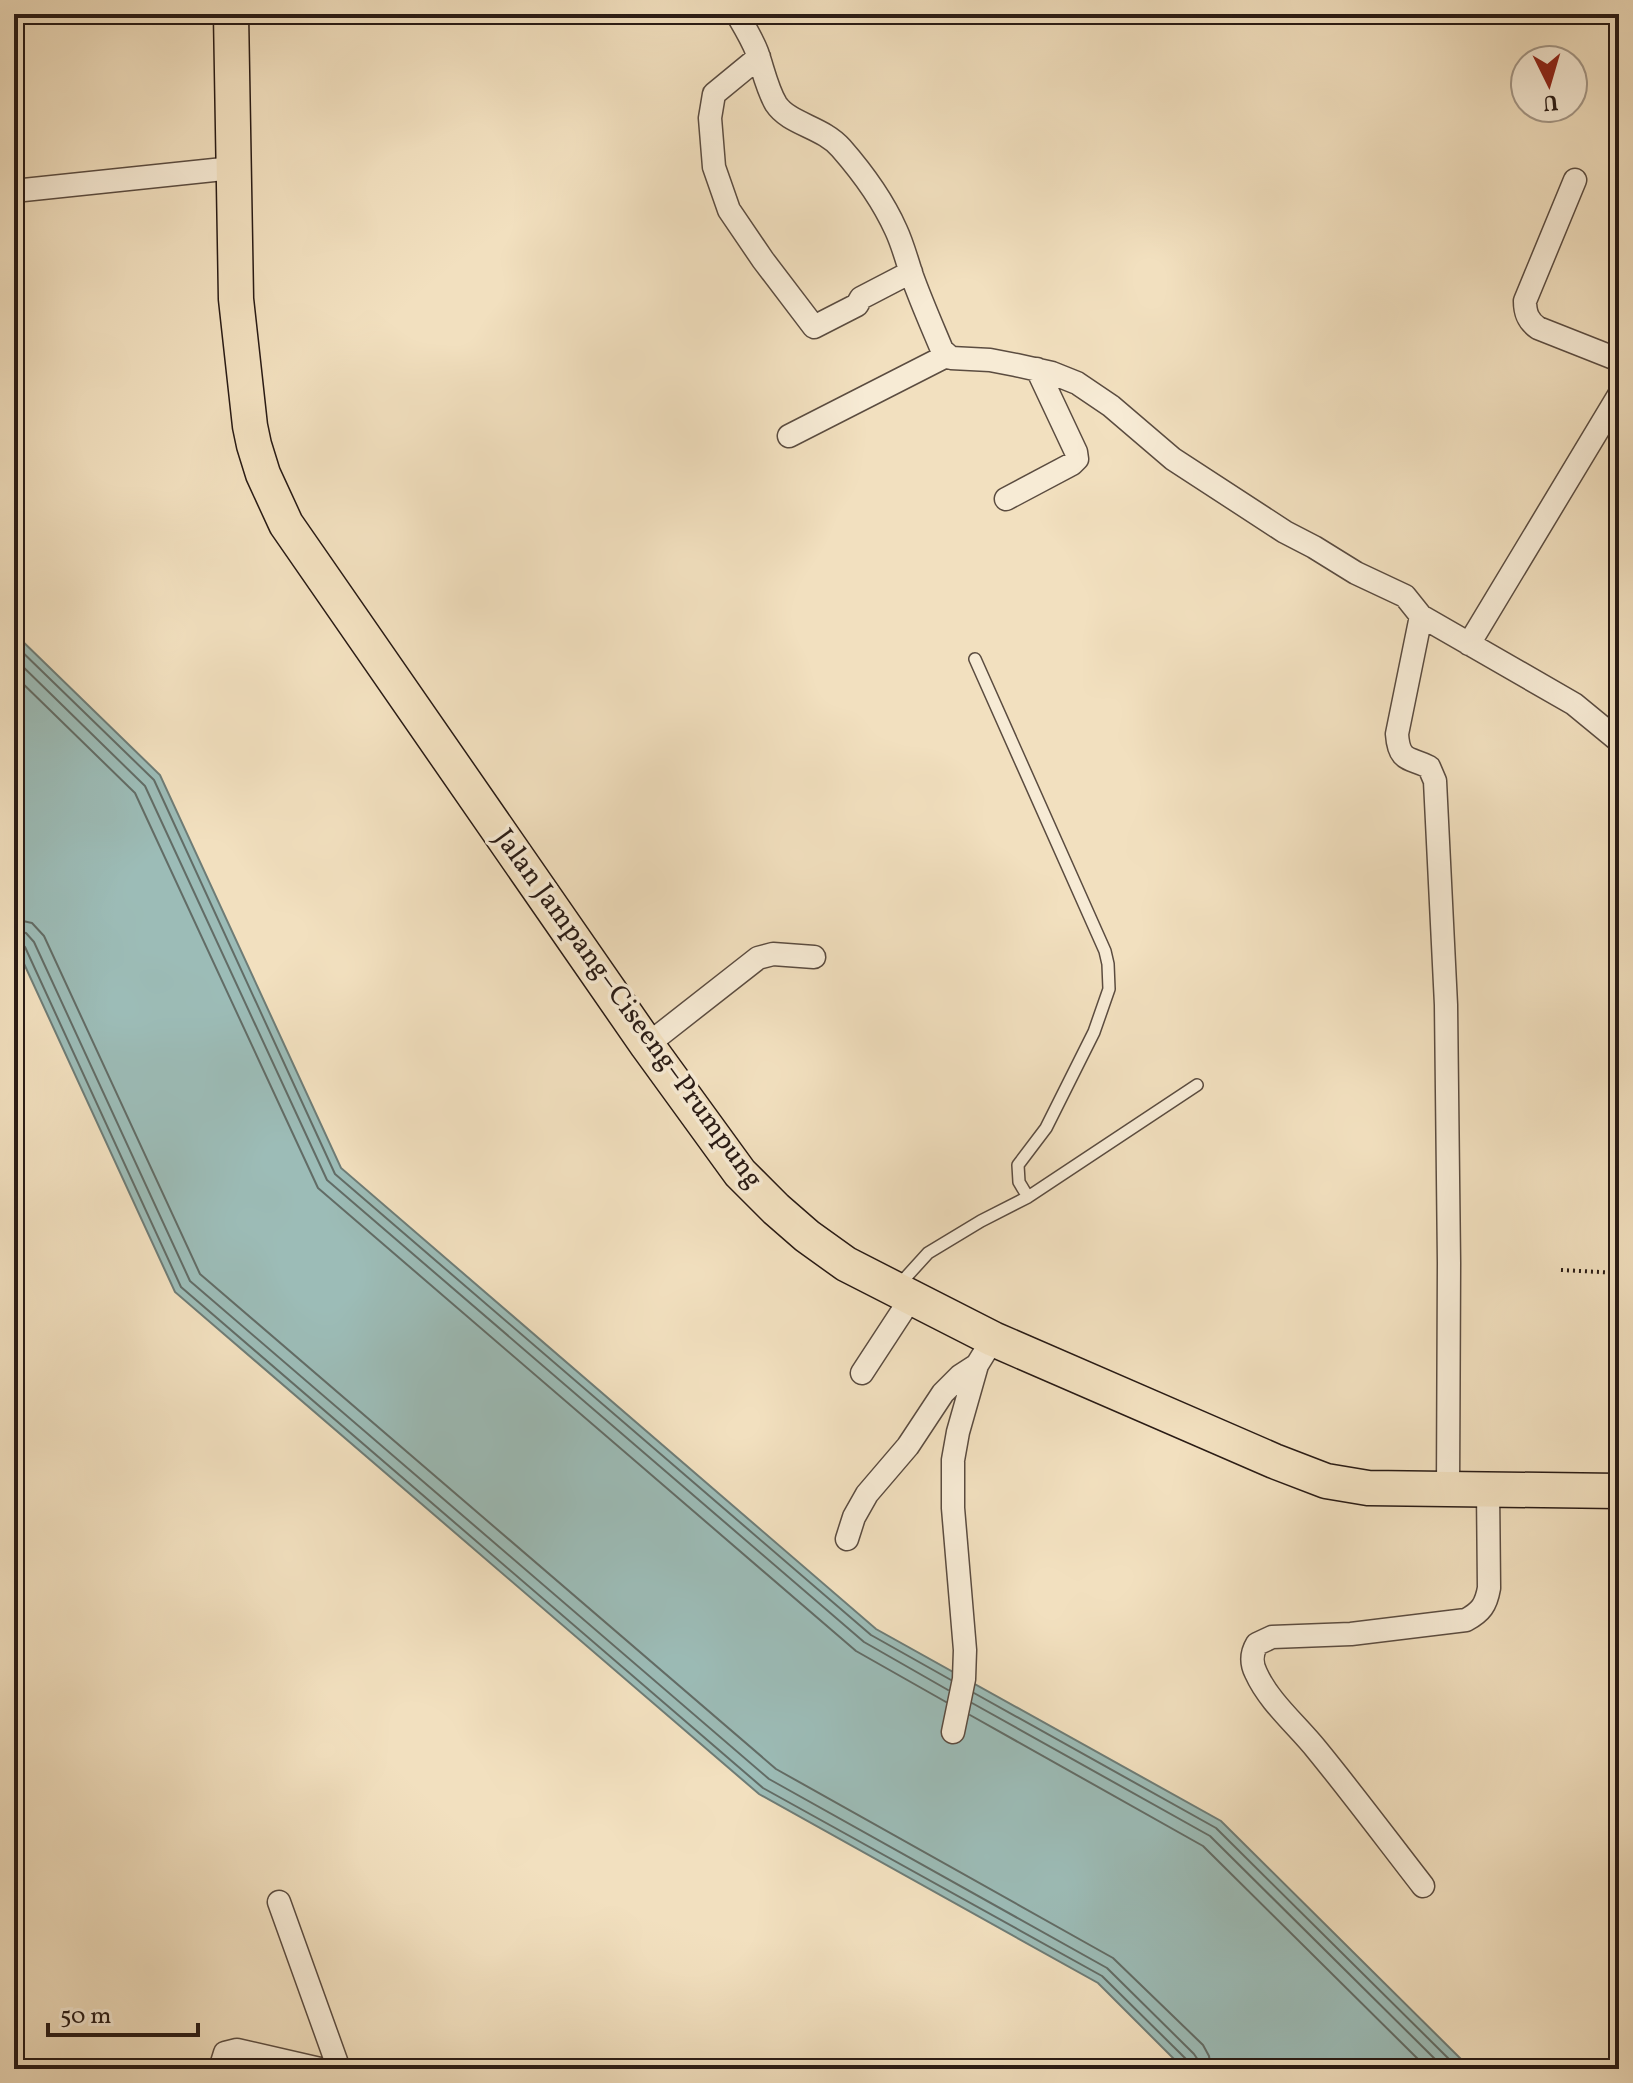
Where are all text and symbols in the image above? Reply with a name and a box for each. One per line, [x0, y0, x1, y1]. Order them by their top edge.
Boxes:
north arrow [1509, 44, 1589, 124]
text: U [1542, 85, 1559, 118]
street label: Jalan Jampang–Ciseeng–Prumpung [484, 821, 772, 1197]
scale bar [48, 1987, 198, 2037]
text: 50 m [60, 2000, 112, 2034]

